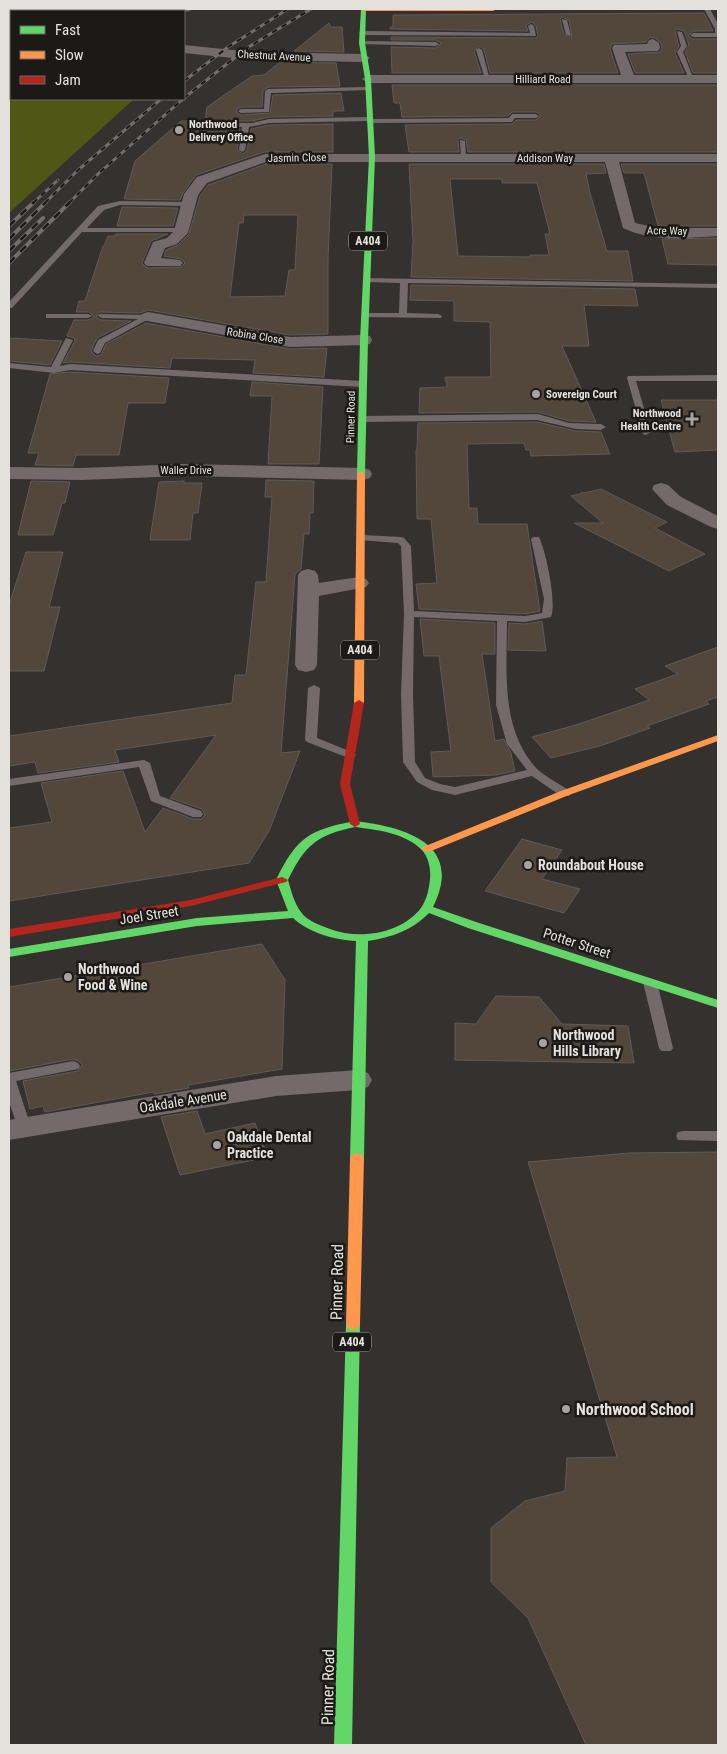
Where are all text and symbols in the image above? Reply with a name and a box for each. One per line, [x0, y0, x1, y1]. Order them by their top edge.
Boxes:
legend [10, 10, 185, 100]
text: Fast [55, 21, 80, 39]
text: Slow [55, 46, 84, 64]
street label: Chestnut Avenue [237, 48, 311, 64]
text: Jam [55, 71, 81, 89]
street label: Hilliard Road [515, 73, 571, 86]
place label: Northwood Delivery Office [189, 118, 253, 144]
marker: Northwood Delivery Office [173, 124, 185, 136]
street label: Jasmin Close [268, 151, 326, 165]
street label: Addison Way [517, 152, 573, 165]
street label: Acre Way [647, 224, 688, 238]
road number: A404 [349, 232, 387, 250]
street label: Robina Close [226, 325, 284, 347]
marker: Sovereign Court [530, 388, 542, 400]
place label: Sovereign Court [546, 388, 618, 401]
street label: Pinner Road [344, 391, 358, 443]
place label: Northwood Health Centre [621, 407, 681, 433]
marker: Northwood Health Centre [685, 412, 699, 426]
street label: Waller Drive [160, 464, 212, 477]
road number: A404 [341, 640, 379, 660]
place label: Roundabout House [538, 857, 644, 873]
marker: Roundabout House [522, 859, 534, 871]
street label: Joel Street [118, 902, 180, 928]
street label: Potter Street [541, 925, 613, 961]
place label: Northwood Food & Wine [78, 961, 148, 993]
marker: Northwood Food & Wine [62, 971, 74, 983]
place label: Northwood Hills Library [553, 1027, 622, 1059]
marker: Northwood Hills Library [537, 1037, 549, 1049]
street label: Oakdale Avenue [138, 1086, 228, 1116]
place label: Oakdale Dental Practice [227, 1129, 312, 1161]
marker: Oakdale Dental Practice [211, 1139, 223, 1151]
street label: Pinner Road [327, 1244, 347, 1320]
road number: A404 [333, 1332, 371, 1351]
place label: Northwood School [576, 1400, 694, 1419]
marker: Northwood School [560, 1403, 572, 1415]
street label: Pinner Road [318, 1649, 338, 1725]

